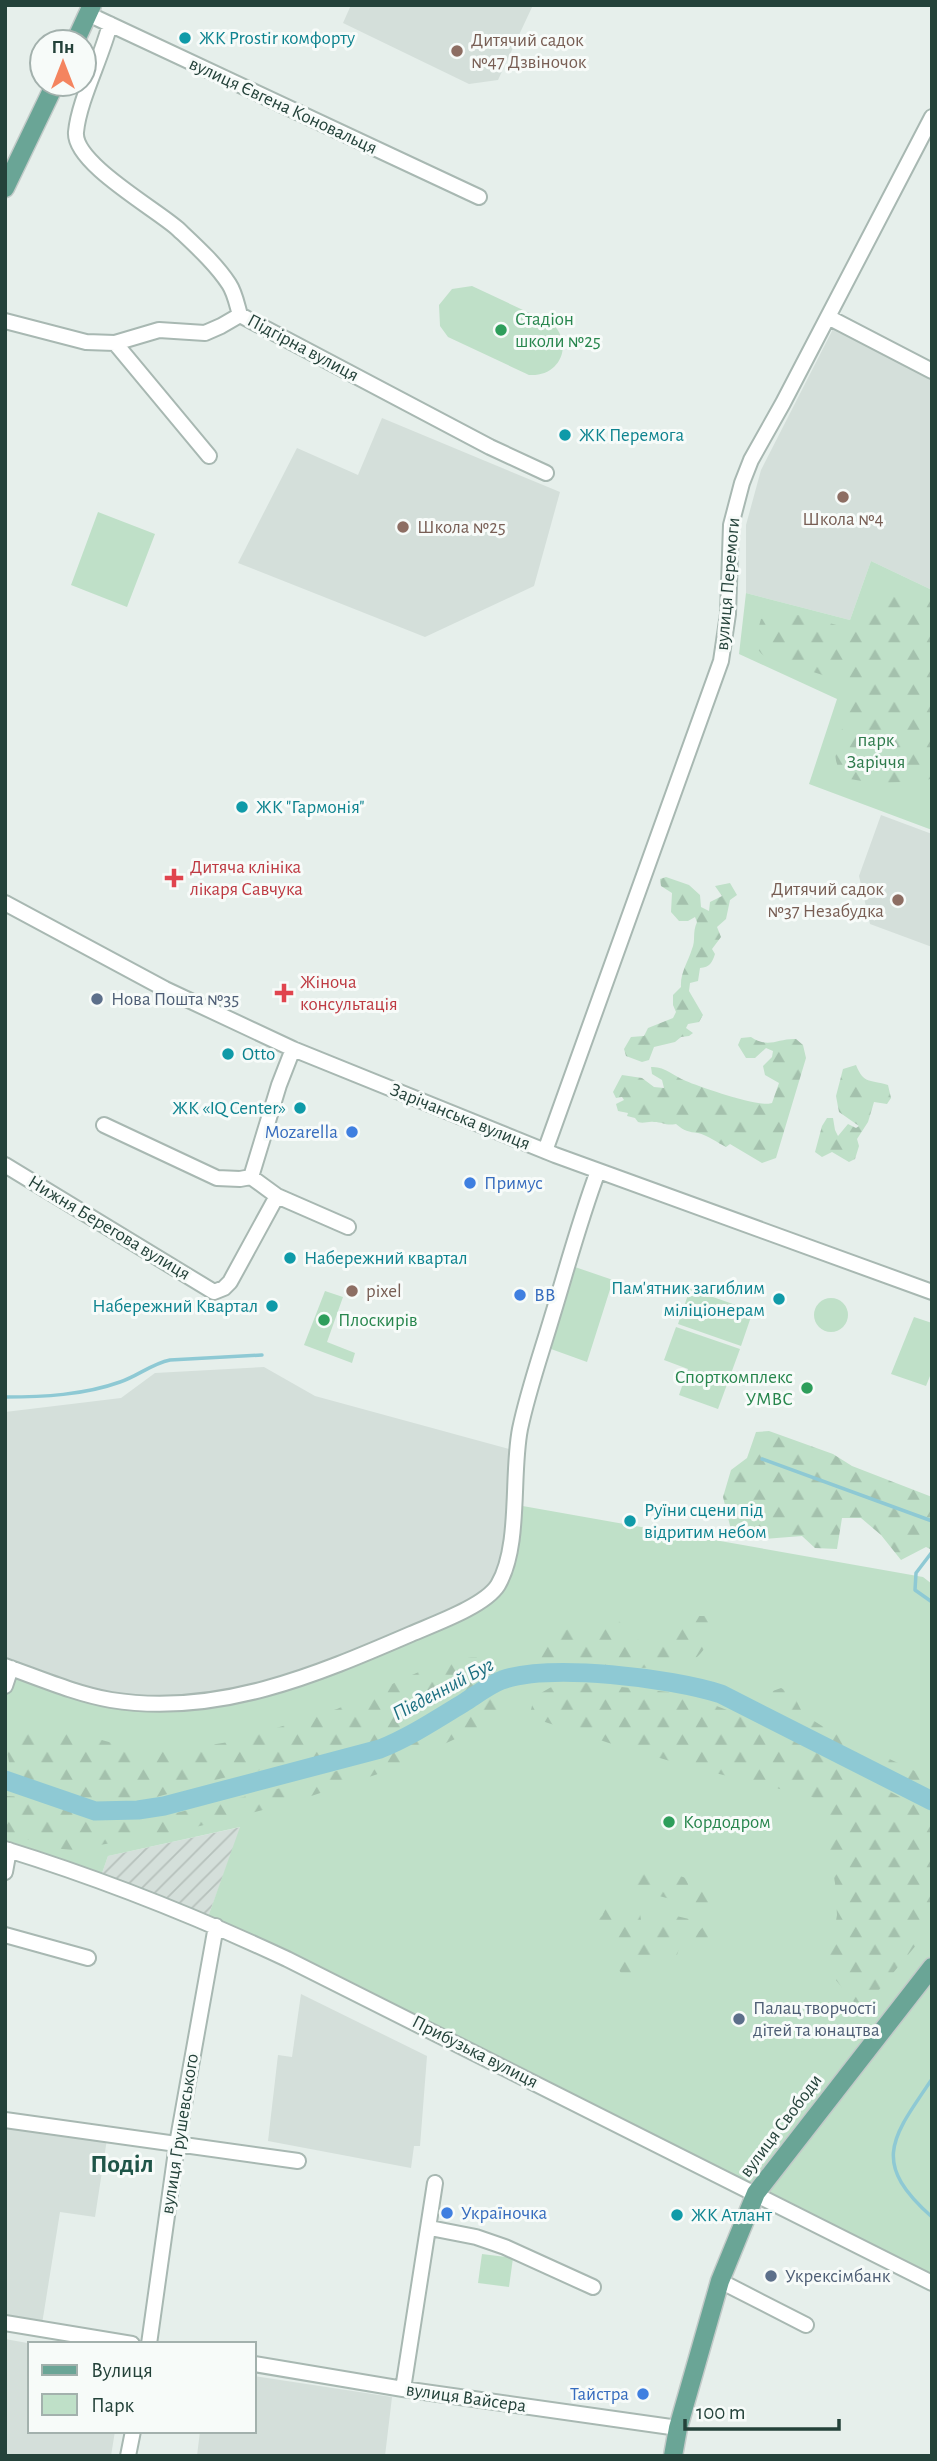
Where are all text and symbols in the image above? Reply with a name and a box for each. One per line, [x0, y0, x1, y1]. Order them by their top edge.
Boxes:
north arrow [28, 28, 98, 98]
place label: ЖК Prostir комфорту [199, 29, 355, 48]
marker: ЖК Prostir комфорту [177, 30, 193, 46]
place label: Дитячий садок №47 Дзвіночок [471, 31, 587, 72]
text: Пн [51, 38, 75, 57]
marker: Дитячий садок №47 Дзвіночок [449, 43, 465, 59]
street label: вулиця Євгена Коновальця [186, 54, 380, 158]
place label: Стадіон школи №25 [515, 310, 601, 351]
street label: Підгірна вулиця [244, 311, 362, 385]
marker: Стадіон школи №25 [493, 322, 509, 338]
place label: ЖК Перемога [579, 426, 684, 445]
marker: ЖК Перемога [557, 427, 573, 443]
marker: Школа №4 [835, 489, 851, 505]
place label: Школа №4 [802, 510, 884, 529]
street label: вулиця Перемоги [713, 517, 743, 651]
place label: Школа №25 [417, 518, 506, 537]
marker: Школа №25 [395, 519, 411, 535]
park label: парк Заріччя [847, 731, 905, 772]
place label: ЖК "Гармонія" [256, 798, 365, 817]
marker: ЖК "Гармонія" [234, 799, 250, 815]
place label: Дитяча клініка лікаря Савчука [190, 858, 303, 899]
marker: Дитяча клініка лікаря Савчука [164, 868, 184, 888]
place label: Дитячий садок №37 Незабудка [767, 880, 884, 921]
marker: Дитячий садок №37 Незабудка [890, 892, 906, 908]
place label: Жіноча консультація [300, 973, 398, 1014]
marker: Жіноча консультація [274, 983, 294, 1003]
place label: Нова Пошта №35 [111, 990, 239, 1009]
marker: Нова Пошта №35 [89, 991, 105, 1007]
place label: Otto [242, 1045, 275, 1064]
marker: Otto [220, 1046, 236, 1062]
street label: Зарічанська вулиця [387, 1080, 533, 1154]
place label: ЖК «IQ Center» [172, 1099, 286, 1118]
marker: ЖК «IQ Center» [292, 1100, 308, 1116]
place label: Mozarella [265, 1123, 338, 1142]
marker: Mozarella [344, 1124, 360, 1140]
street label: Нижня Берегова вулиця [25, 1172, 193, 1284]
place label: Примус [484, 1174, 543, 1193]
marker: Примус [462, 1175, 478, 1191]
place label: Набережний квартал [304, 1249, 468, 1268]
marker: Набережний квартал [282, 1250, 298, 1266]
place label: Пам'ятник загиблим міліціонерам [611, 1279, 765, 1320]
place label: pixel [366, 1282, 402, 1301]
marker: pixel [344, 1283, 360, 1299]
place label: ВВ [534, 1286, 555, 1305]
marker: ВВ [512, 1287, 528, 1303]
marker: Пам'ятник загиблим міліціонерам [771, 1291, 787, 1307]
place label: Набережний Квартал [92, 1297, 258, 1316]
marker: Набережний Квартал [264, 1298, 280, 1314]
place label: Плоскирів [338, 1311, 418, 1330]
marker: Плоскирів [316, 1312, 332, 1328]
place label: Спорткомплекс УМВС [675, 1368, 793, 1409]
marker: Спорткомплекс УМВС [799, 1380, 815, 1396]
place label: Руїни сцени під відритим небом [644, 1501, 767, 1542]
marker: Руїни сцени під відритим небом [622, 1513, 638, 1529]
water label: Південний Буг [389, 1654, 497, 1724]
place label: Кордодром [683, 1813, 771, 1832]
marker: Кордодром [661, 1814, 677, 1830]
place label: Палац творчості дітей та юнацтва [753, 1999, 880, 2040]
marker: Палац творчості дітей та юнацтва [731, 2011, 747, 2027]
street label: Прибузька вулиця [409, 2012, 541, 2092]
street label: вулиця Грушевського [158, 2052, 202, 2216]
street label: вулиця Свободи [736, 2071, 826, 2181]
district label: Поділ [90, 2151, 154, 2177]
place label: Україночка [461, 2204, 547, 2223]
marker: Україночка [439, 2205, 455, 2221]
place label: ЖК Атлант [691, 2206, 772, 2225]
marker: ЖК Атлант [669, 2207, 685, 2223]
place label: Укрексімбанк [785, 2267, 891, 2286]
marker: Укрексімбанк [763, 2268, 779, 2284]
legend [28, 2342, 256, 2433]
text: Вулиця [91, 2360, 153, 2381]
street label: вулиця Вайсера [405, 2380, 528, 2416]
place label: Тайстра [570, 2385, 629, 2404]
marker: Тайстра [635, 2386, 651, 2402]
scale bar [685, 2388, 839, 2432]
text: Парк [91, 2395, 135, 2416]
text: 100 m [696, 2402, 746, 2423]

